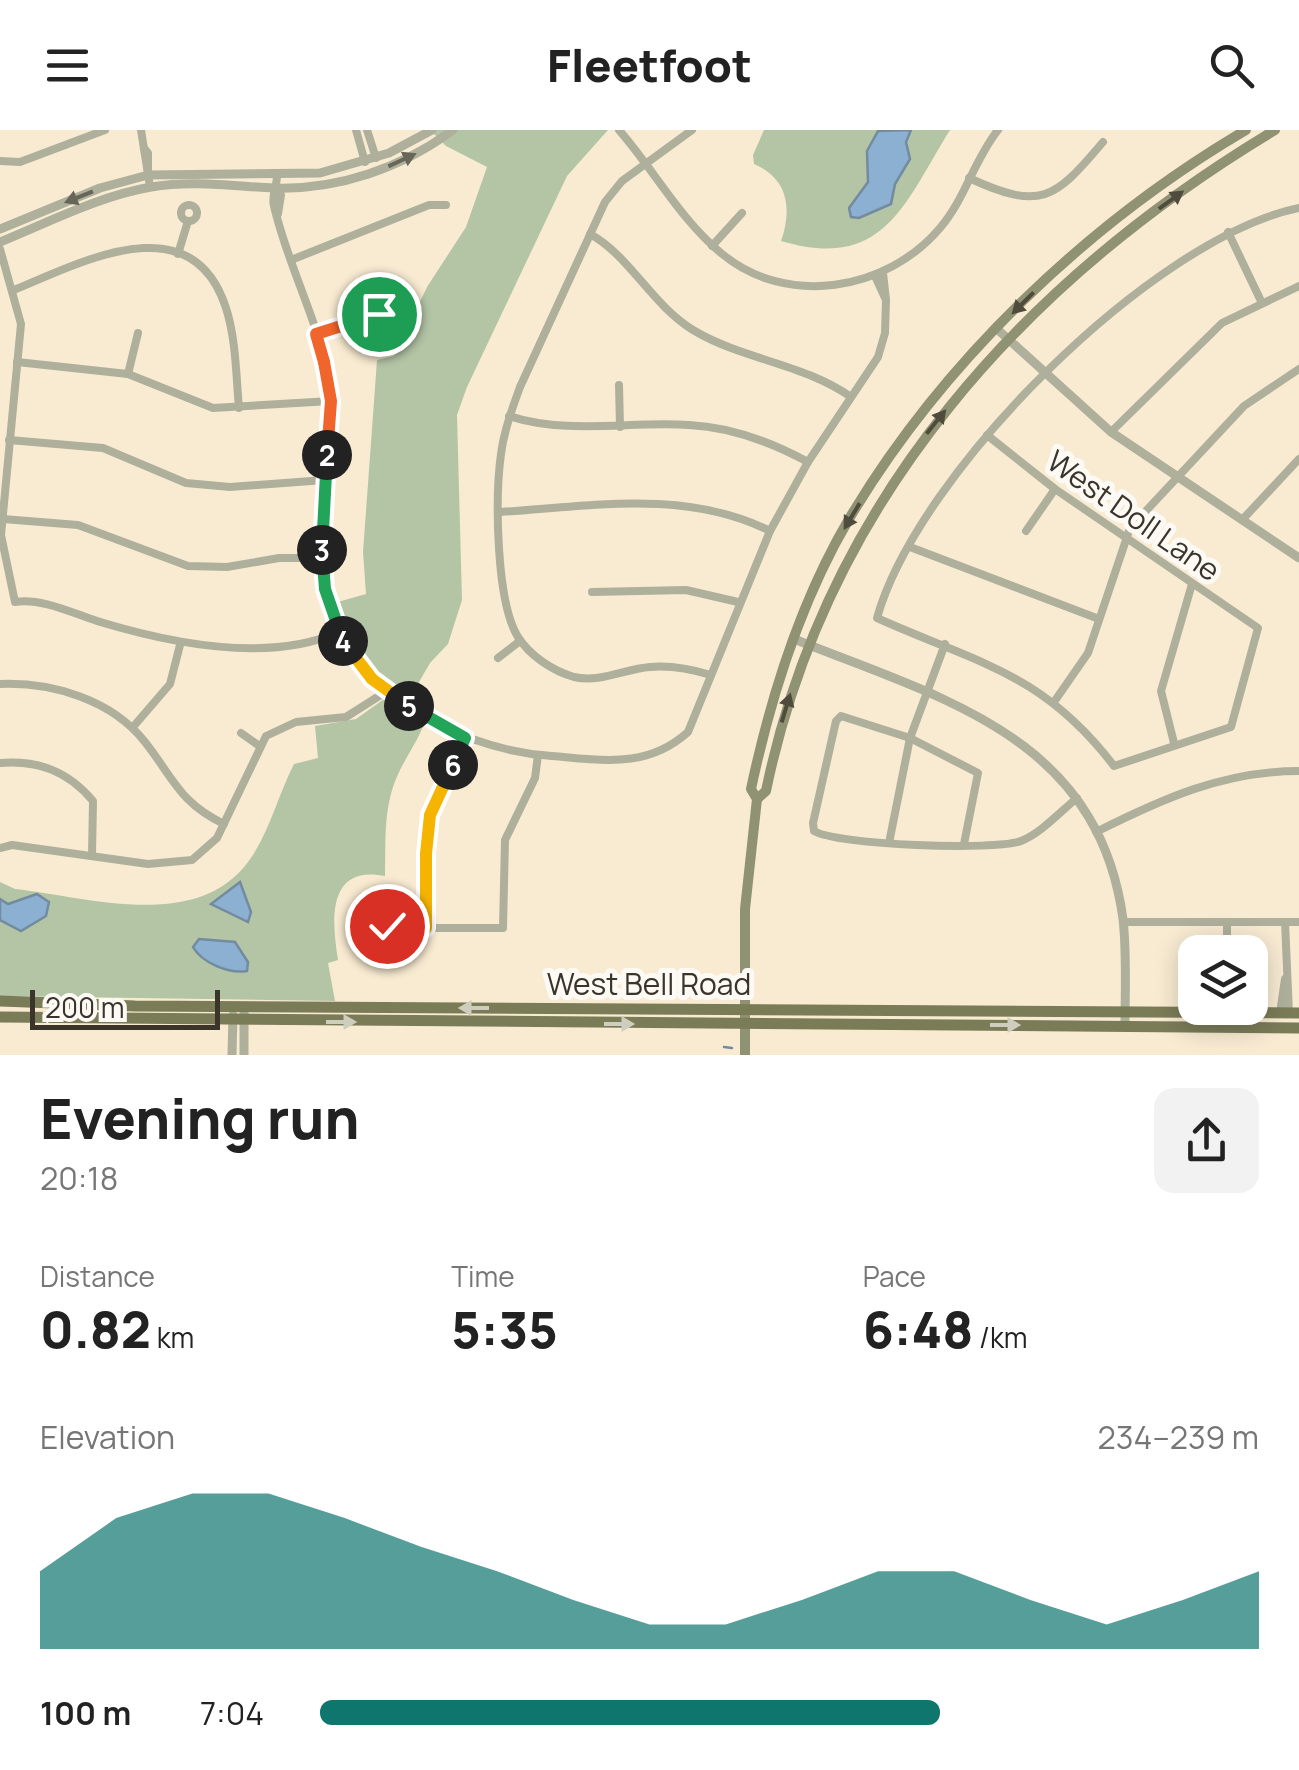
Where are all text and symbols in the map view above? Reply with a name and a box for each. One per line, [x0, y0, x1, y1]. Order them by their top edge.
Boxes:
text: Fleetfoot [547, 34, 752, 96]
icon: menu [40, 38, 95, 93]
icon: search [1204, 38, 1259, 93]
one-way arrow [388, 152, 417, 169]
one-way arrow [64, 189, 93, 205]
one-way arrow [1158, 190, 1185, 210]
pin [337, 272, 422, 357]
icon: arrive [352, 287, 407, 342]
one-way arrow [1011, 291, 1035, 315]
one-way arrow [925, 409, 946, 435]
pin: 2 [302, 430, 352, 480]
text: 2 [319, 436, 335, 474]
street label: West Doll Lane [1039, 440, 1229, 590]
one-way arrow [844, 502, 861, 530]
pin: 3 [297, 525, 347, 575]
text: 3 [314, 531, 330, 569]
pin: 4 [318, 616, 368, 666]
text: 4 [334, 622, 352, 660]
pin: 5 [384, 681, 434, 731]
text: 5 [401, 687, 417, 725]
one-way arrow [779, 692, 794, 723]
pin: 6 [428, 740, 478, 790]
text: 6 [444, 746, 462, 784]
pin [345, 884, 430, 969]
icon: check [360, 899, 415, 954]
map controls [1178, 935, 1268, 1025]
button: layers [1178, 935, 1268, 1025]
street label: West Bell Road [547, 963, 751, 1004]
scale bar [30, 985, 220, 1030]
text: 200 m [45, 988, 124, 1026]
one-way arrow [457, 1000, 489, 1016]
one-way arrow [326, 1014, 358, 1030]
one-way arrow [604, 1016, 636, 1032]
one-way arrow [989, 1017, 1021, 1033]
text: Evening run [40, 1080, 359, 1156]
button: share [1154, 1088, 1259, 1193]
text: 20:18 [40, 1156, 118, 1200]
text: Distance [40, 1257, 155, 1295]
text: Time [451, 1257, 515, 1295]
text: Pace [863, 1257, 926, 1295]
text: 0.82 [40, 1295, 151, 1363]
text: 5:35 [451, 1295, 558, 1363]
text: 6:48 [863, 1295, 974, 1363]
text: km [151, 1318, 194, 1356]
text: /km [974, 1318, 1028, 1356]
text: Elevation [40, 1415, 175, 1459]
text: 234–239 m [1098, 1415, 1259, 1459]
text: 100 m [40, 1691, 131, 1735]
text: 7:04 [200, 1691, 264, 1735]

